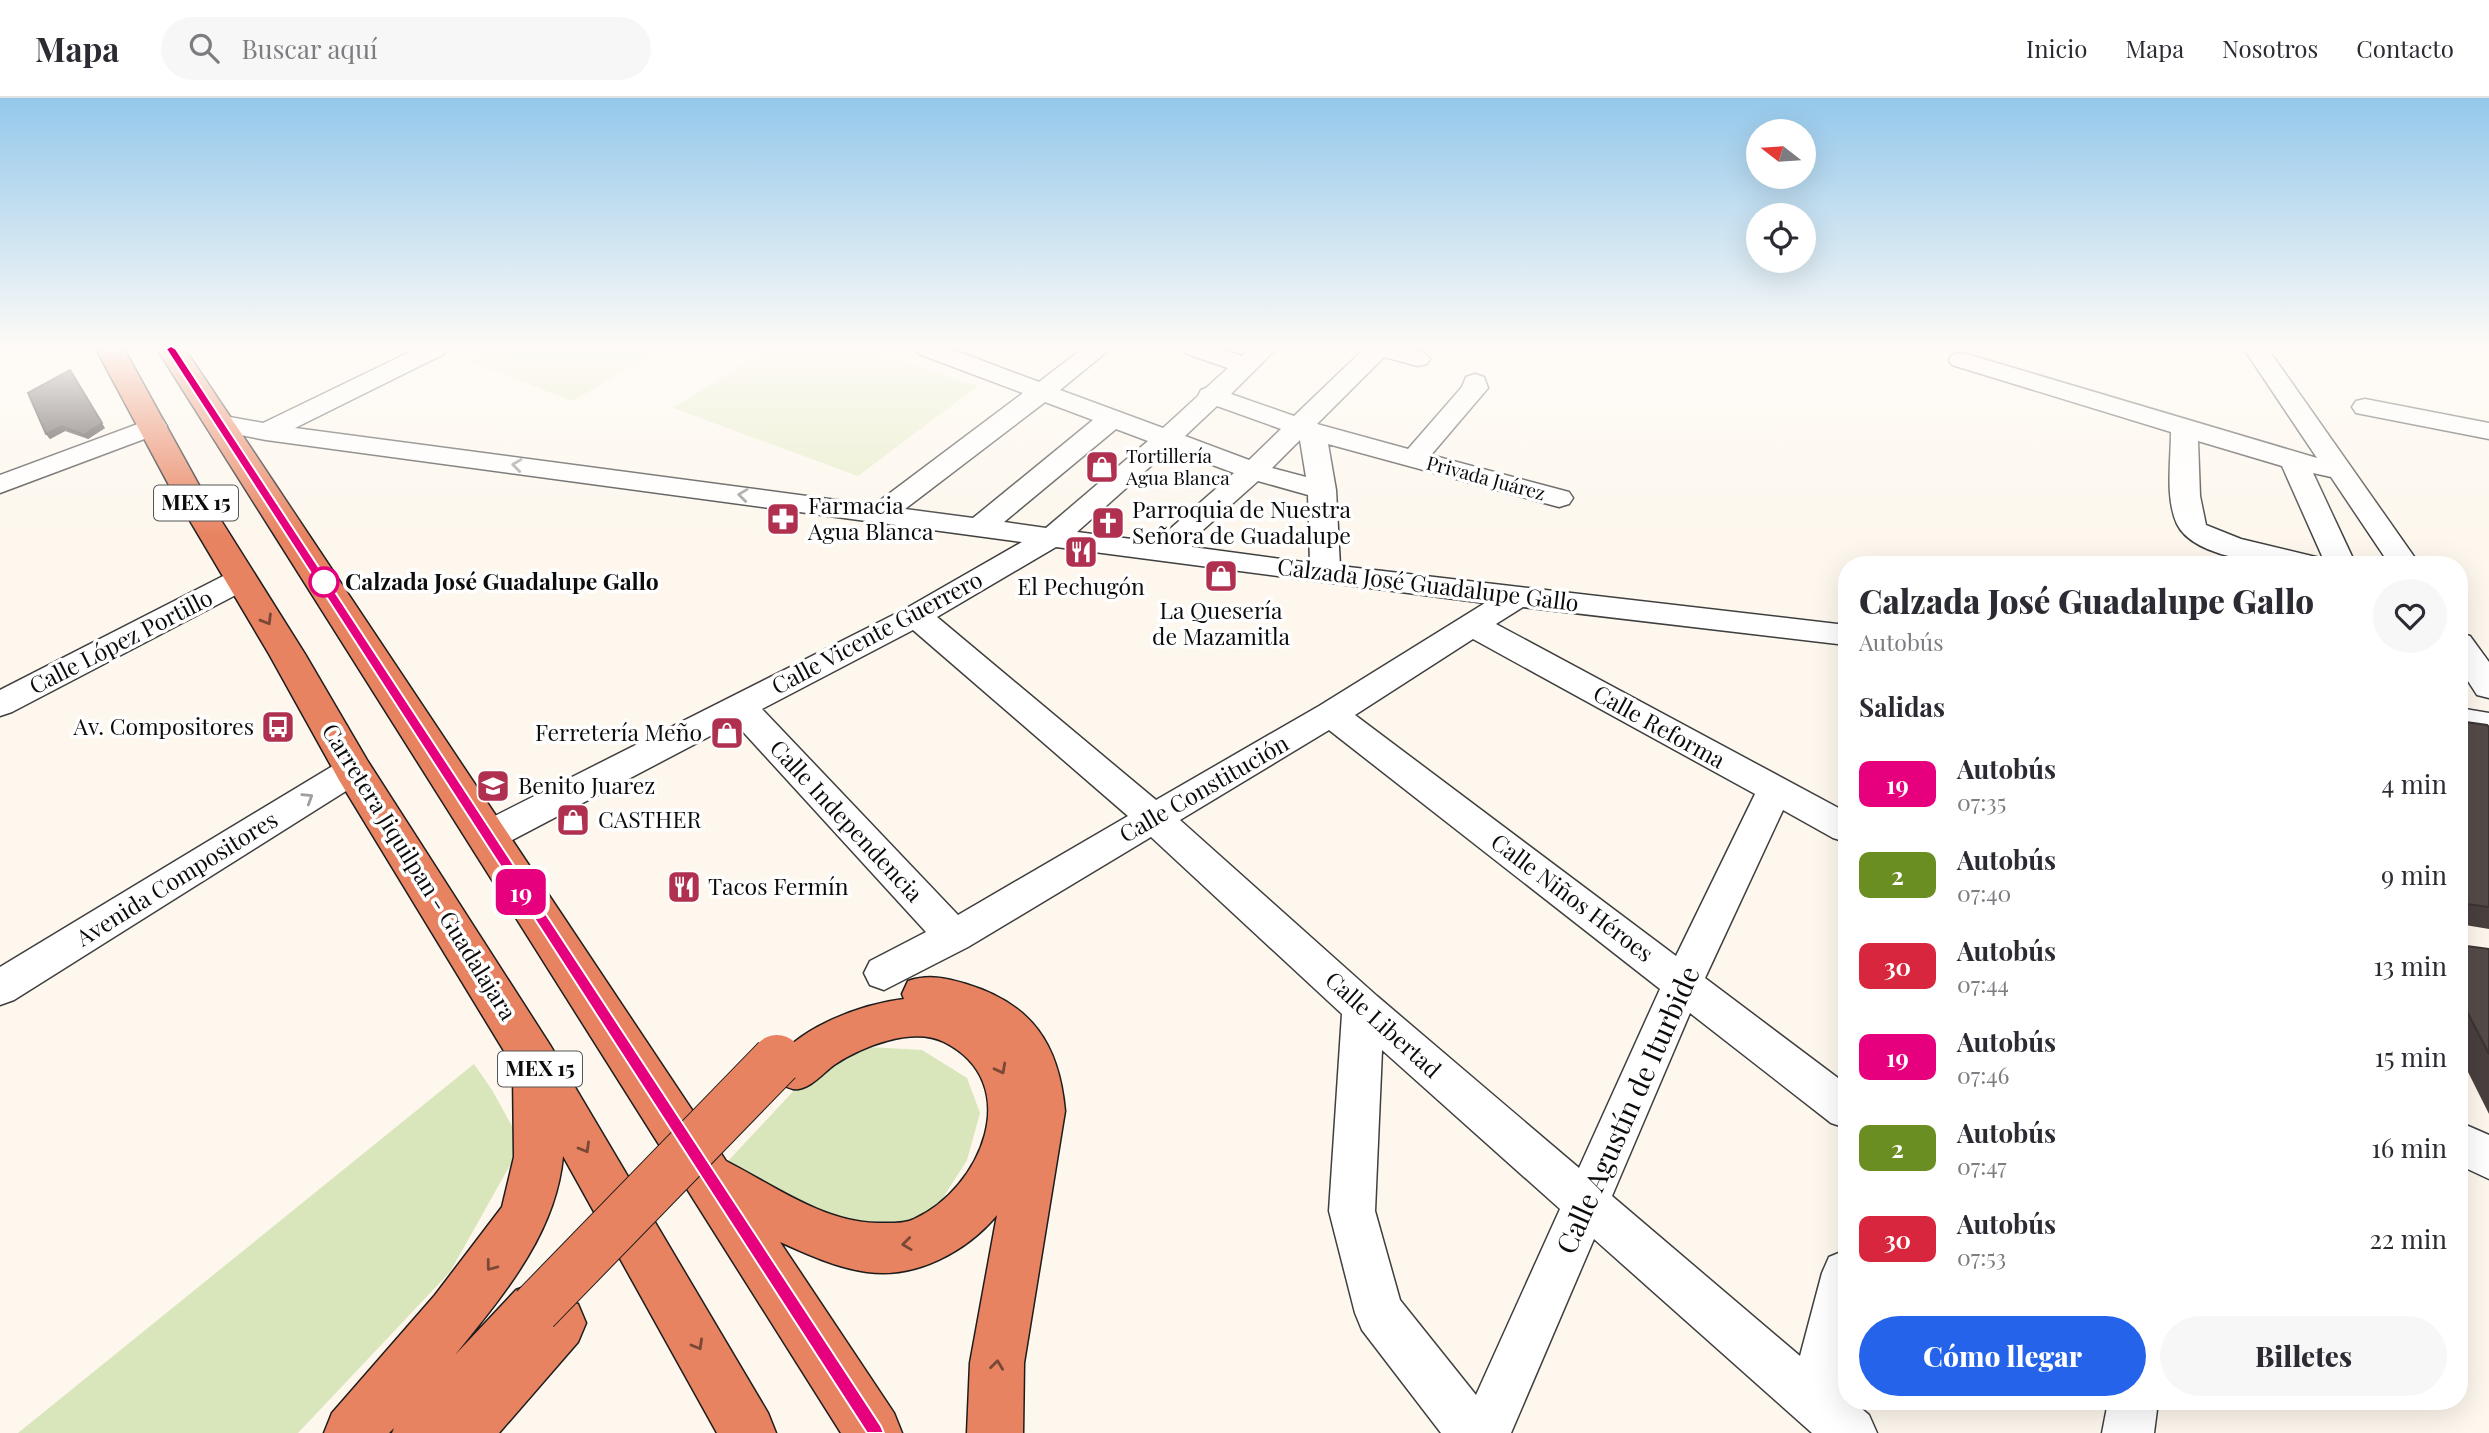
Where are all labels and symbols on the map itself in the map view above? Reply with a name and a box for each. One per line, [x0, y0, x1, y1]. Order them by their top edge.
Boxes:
north arrow [1746, 119, 1816, 189]
place label: Tortillería Agua Blanca [1125, 442, 1230, 490]
shop icon: Tortillería Agua Blanca [1083, 448, 1121, 486]
street label: Privada Juárez [1424, 449, 1549, 505]
one-way arrow [512, 458, 523, 473]
road number: MEX 15 [154, 486, 238, 520]
one-way arrow [737, 487, 749, 502]
place label: Farmacia Agua Blanca [807, 489, 934, 546]
place label: Parroquia de Nuestra Señora de Guadalupe [1132, 493, 1352, 550]
pharmacy icon: Farmacia Agua Blanca [764, 500, 802, 538]
church icon: Parroquia de Nuestra Señora de Guadalupe [1089, 504, 1127, 542]
restaurant icon: El Pechugón [1062, 533, 1100, 571]
street label: Calzada José Guadalupe Gallo [1276, 550, 1581, 617]
shop icon: La Quesería de Mazamitla [1202, 557, 1240, 595]
street label: Calle Vicente Guerrero [765, 563, 987, 700]
place label: Calzada José Guadalupe Gallo [345, 565, 659, 596]
marker: Calzada José Guadalupe Gallo [309, 567, 339, 597]
place label: El Pechugón [1017, 570, 1145, 601]
street label: Calle López Portillo [23, 581, 217, 700]
place label: La Quesería de Mazamitla [1152, 594, 1290, 651]
one-way arrow [259, 612, 272, 625]
street label: Calle Reforma [1588, 677, 1732, 775]
bus stop icon: Av. Compositores [259, 708, 297, 746]
place label: Av. Compositores [72, 710, 254, 741]
shop icon: Ferretería Meño [708, 714, 746, 752]
place label: Ferretería Meño [535, 716, 702, 747]
street label: Carretera Jiquilpan - Guadalajara [316, 717, 525, 1026]
street label: Calle Constitución [1113, 726, 1294, 849]
street label: Calle Independencia [764, 732, 931, 908]
school or university icon: Benito Juarez [474, 767, 512, 805]
place label: Benito Juarez [518, 769, 655, 800]
one-way arrow [301, 793, 314, 806]
shop icon: CASTHER [554, 801, 592, 839]
street label: Avenida Compositores [69, 803, 283, 953]
place label: CASTHER [598, 803, 702, 834]
street label: Calle Niños Héroes [1485, 826, 1660, 968]
restaurant icon: Tacos Fermín [665, 868, 703, 906]
line badge: 19 [490, 869, 552, 915]
place label: Tacos Fermín [708, 870, 849, 901]
street label: Calle Agustín de Iturbide [1546, 960, 1707, 1259]
street label: Calle Libertad [1320, 964, 1448, 1084]
road number: MEX 15 [498, 1052, 582, 1086]
one-way arrow [992, 1062, 1006, 1074]
one-way arrow [577, 1140, 590, 1153]
one-way arrow [901, 1237, 913, 1252]
one-way arrow [487, 1258, 500, 1270]
one-way arrow [690, 1338, 703, 1350]
one-way arrow [990, 1359, 1005, 1371]

